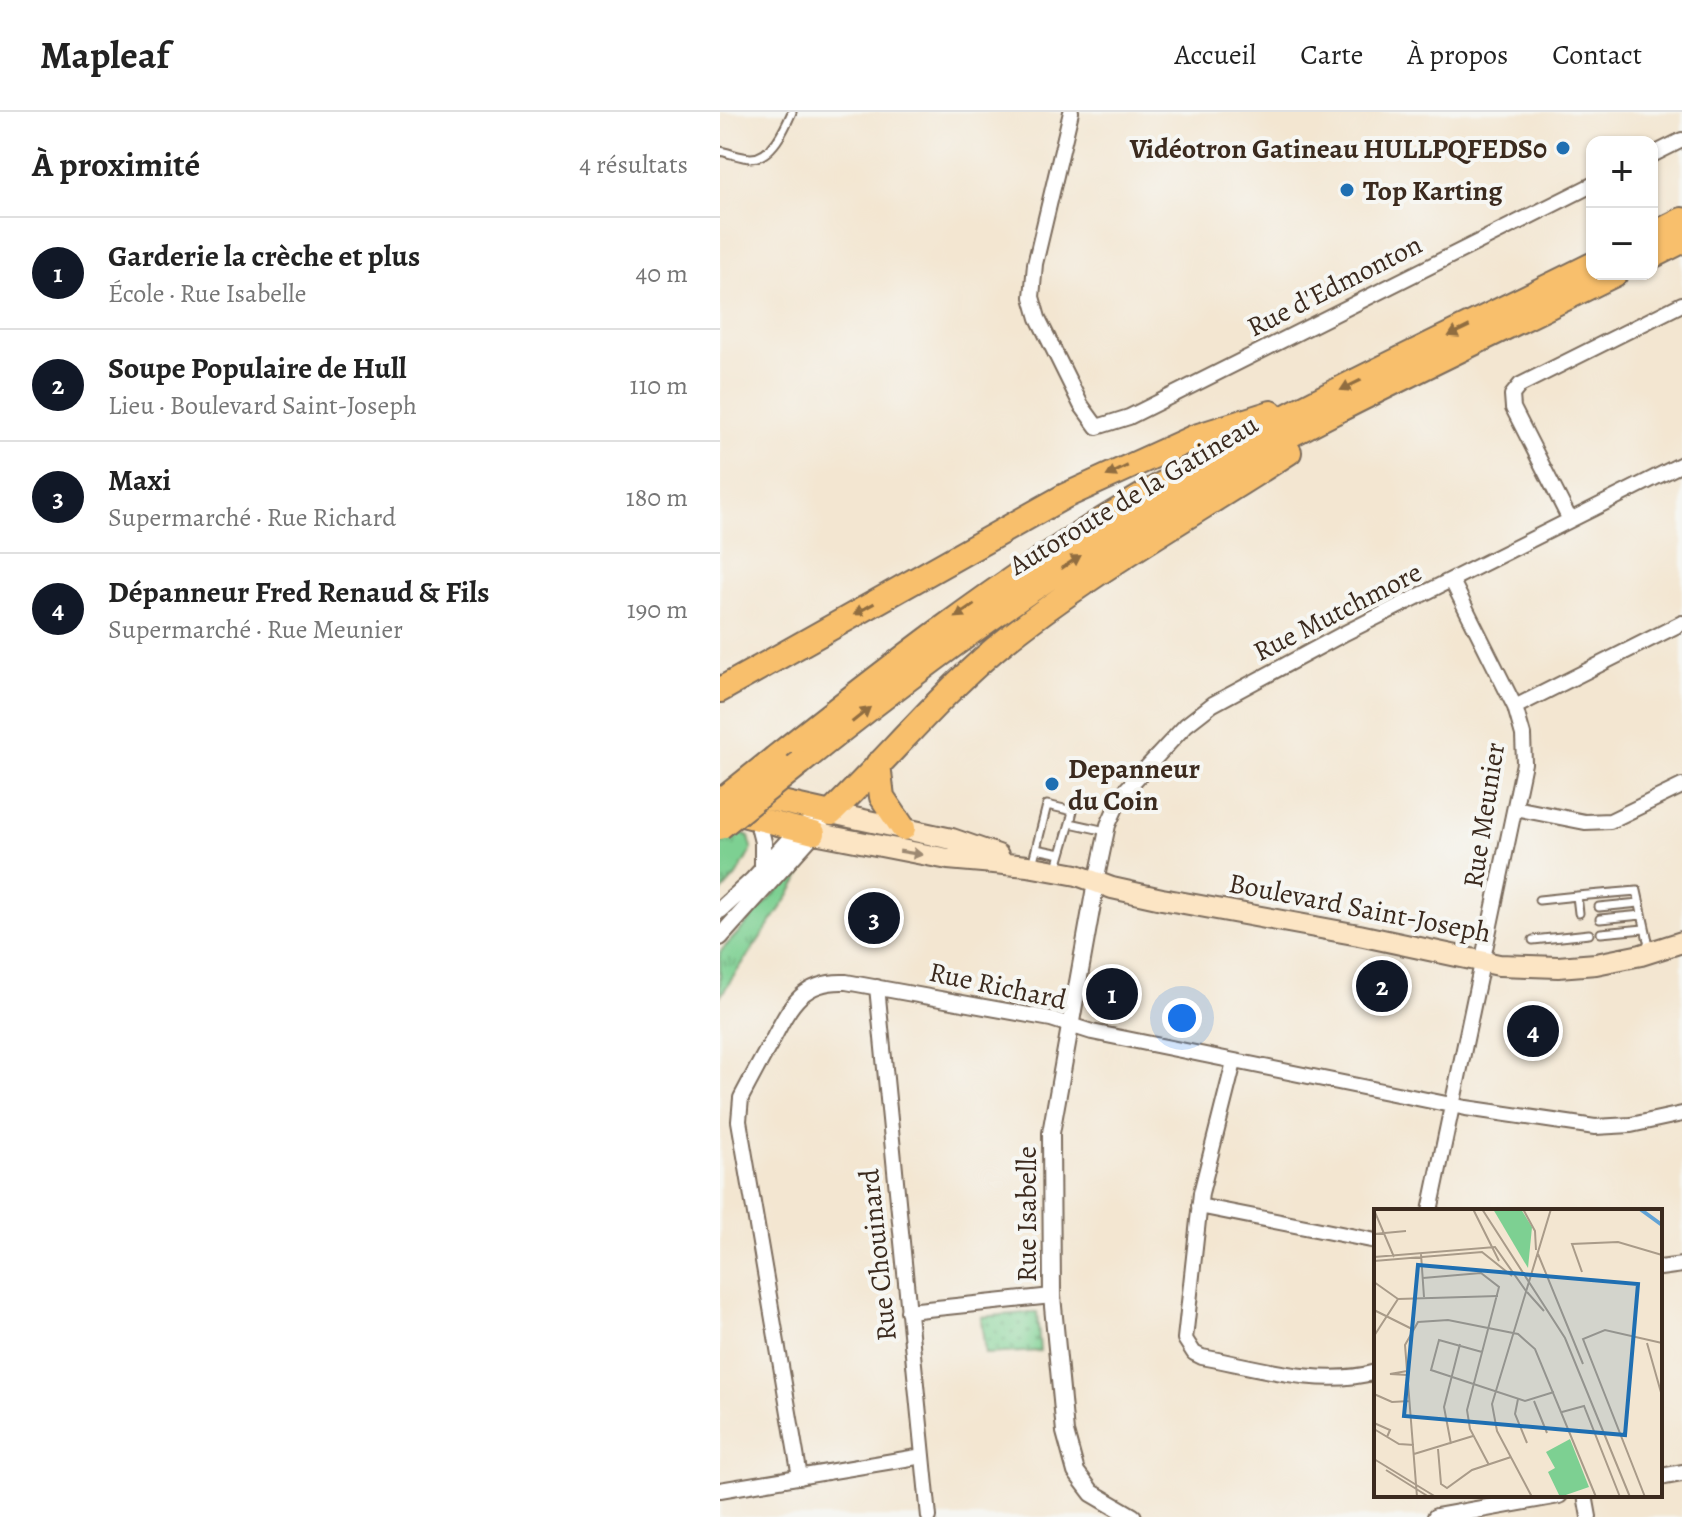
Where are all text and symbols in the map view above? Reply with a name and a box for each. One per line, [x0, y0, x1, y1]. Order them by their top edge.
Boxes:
text: Mapleaf [40, 29, 169, 81]
text: Accueil [1174, 36, 1256, 74]
text: Carte [1300, 36, 1363, 74]
text: À propos [1407, 36, 1508, 74]
text: Contact [1552, 36, 1642, 74]
place label: Vidéotron Gatineau HULLPQFEDS0 [1129, 130, 1547, 168]
map controls [1586, 136, 1658, 280]
button: + [1586, 136, 1658, 208]
marker: Vidéotron Gatineau HULLPQFEDS0 [1554, 139, 1572, 157]
text: À proximité [32, 141, 200, 188]
text: 4 résultats [579, 147, 688, 182]
place label: Top Karting [1363, 172, 1503, 210]
marker: Top Karting [1338, 181, 1356, 199]
button: − [1586, 208, 1658, 280]
street label: Rue d'Edmonton [1241, 225, 1428, 346]
text: Garderie la crèche et plus [108, 236, 420, 276]
text: 1 [53, 256, 63, 291]
text: 40 m [636, 256, 688, 291]
text: École · Rue Isabelle [108, 276, 306, 311]
one-way arrow [1448, 324, 1471, 338]
text: Soupe Populaire de Hull [108, 348, 407, 388]
text: 2 [52, 368, 64, 403]
text: 110 m [630, 368, 688, 403]
one-way arrow [1339, 378, 1362, 391]
text: Lieu · Boulevard Saint-Joseph [108, 388, 417, 423]
street label: Autoroute de la Gatineau [1001, 405, 1266, 585]
text: Maxi [108, 460, 171, 500]
one-way arrow [1105, 464, 1128, 478]
text: 3 [52, 480, 64, 515]
text: 180 m [626, 480, 688, 515]
text: Supermarché · Rue Richard [108, 500, 396, 535]
street label: Rue Mutchmore [1247, 553, 1428, 671]
one-way arrow [1061, 555, 1082, 570]
text: Dépanneur Fred Renaud & Fils [108, 572, 489, 612]
text: 4 [52, 592, 64, 627]
text: 190 m [627, 592, 688, 627]
one-way arrow [853, 601, 875, 615]
one-way arrow [954, 603, 975, 619]
text: Supermarché · Rue Meunier [108, 612, 403, 647]
one-way arrow [851, 707, 871, 723]
street label: Rue Meunier [1454, 739, 1514, 891]
place label: Depanneur du Coin [1068, 750, 1200, 820]
marker: Depanneur du Coin [1043, 775, 1061, 793]
one-way arrow [899, 847, 924, 859]
street label: Boulevard Saint-Joseph [1226, 864, 1494, 952]
pin: 3 [848, 888, 900, 948]
street label: Rue Richard [926, 953, 1071, 1019]
pin: 2 [1356, 956, 1408, 1016]
pin: 1 [1086, 964, 1138, 1024]
your location [1162, 998, 1202, 1038]
pin: 4 [1507, 1001, 1559, 1061]
street label: Rue Isabelle [1008, 1146, 1046, 1282]
street label: Rue Chouinard [850, 1166, 906, 1343]
inset map [1374, 1209, 1662, 1497]

